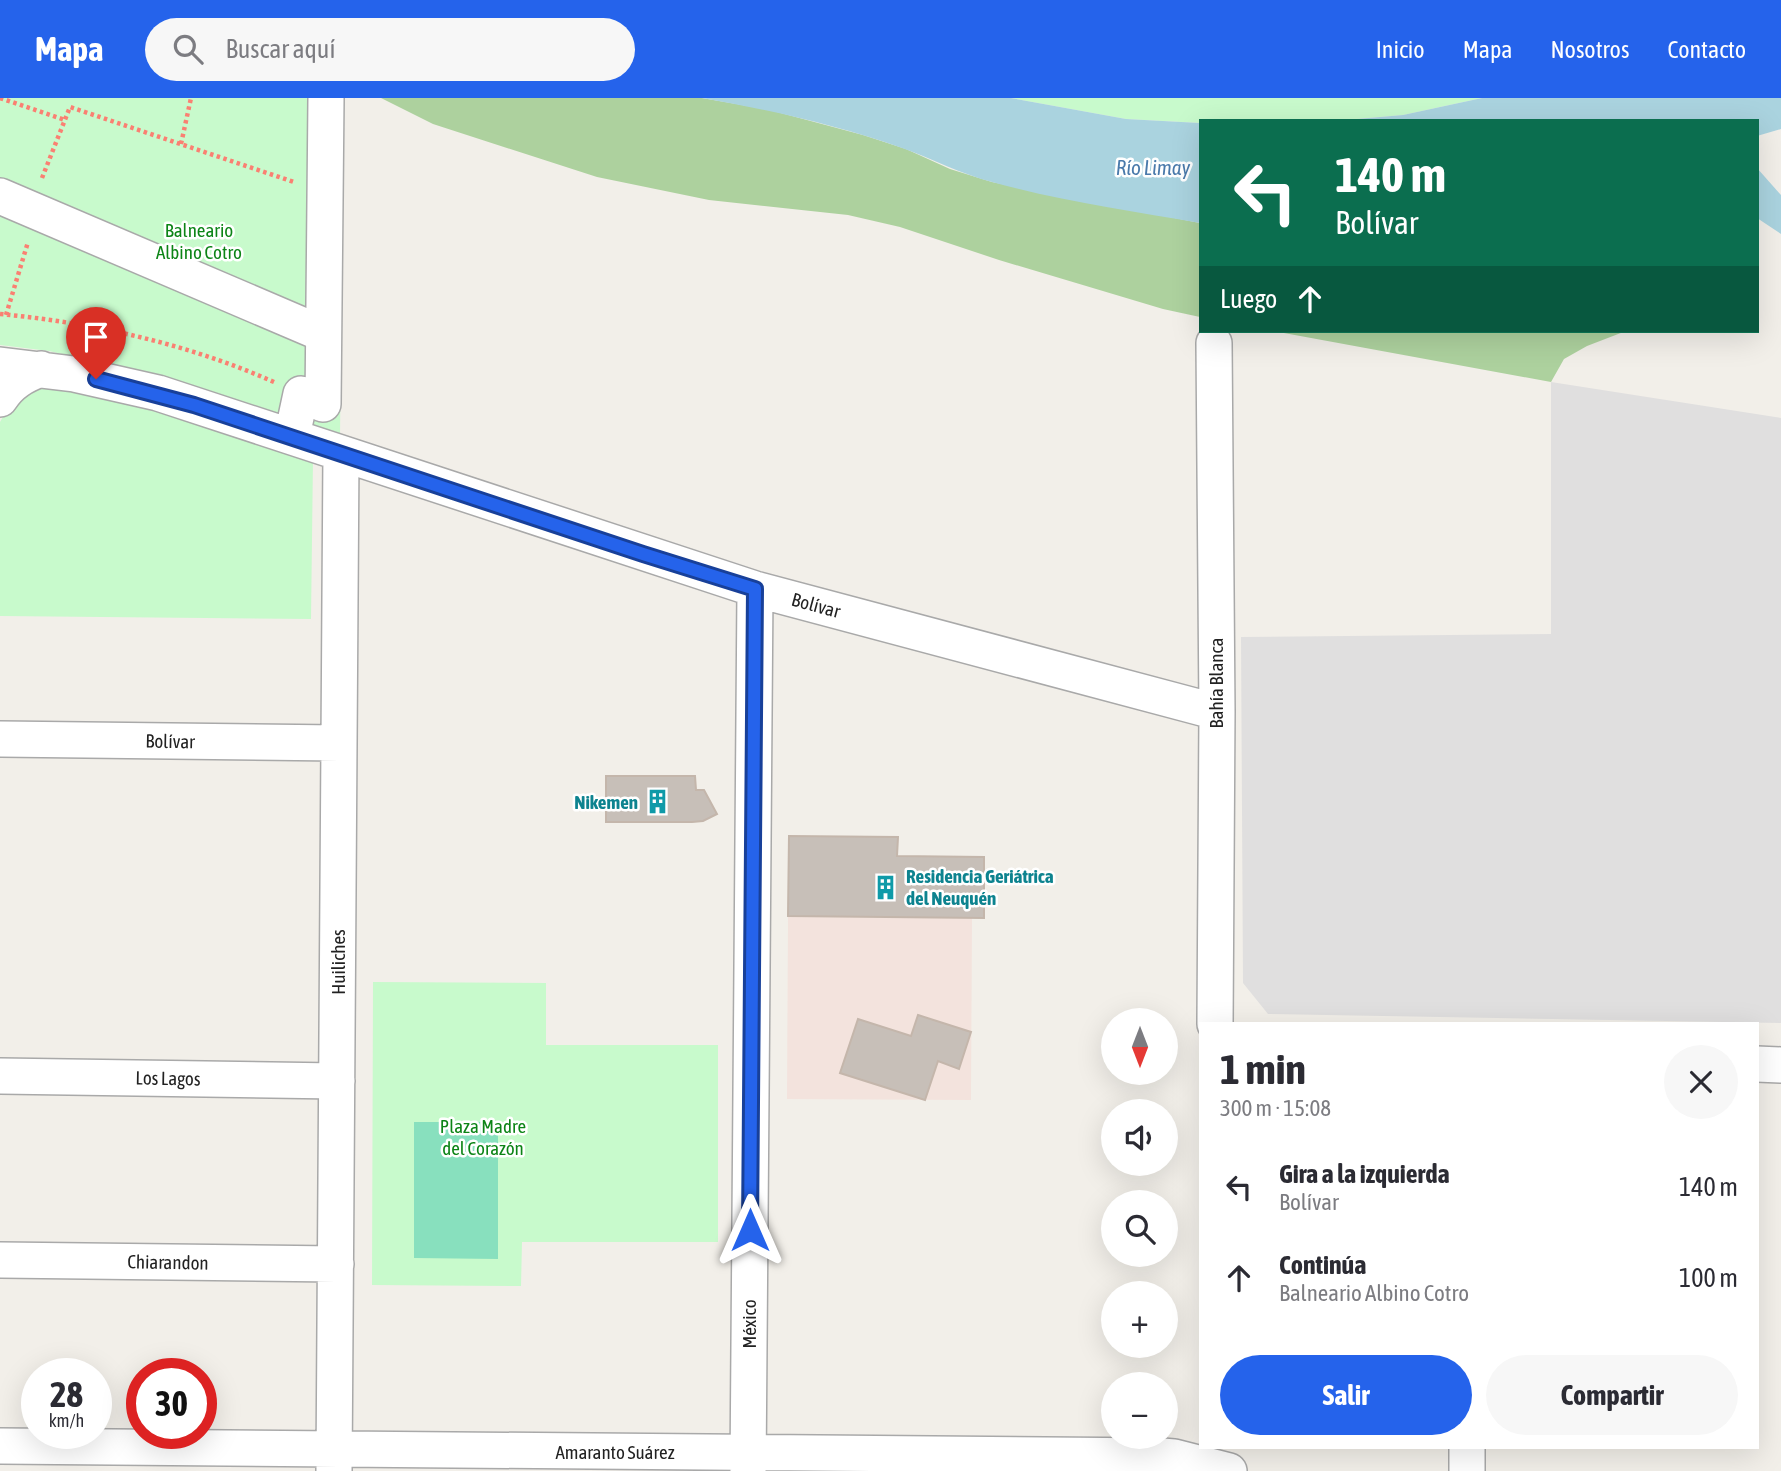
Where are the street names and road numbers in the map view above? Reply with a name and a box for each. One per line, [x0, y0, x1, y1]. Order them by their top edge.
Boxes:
street label: Bolívar [789, 588, 843, 622]
street label: Bahía Blanca [1205, 638, 1227, 728]
street label: Bolívar [145, 730, 195, 752]
street label: Huiliches [327, 929, 349, 995]
street label: Los Lagos [135, 1066, 201, 1090]
street label: Chiarandon [127, 1250, 209, 1274]
street label: México [738, 1299, 760, 1349]
street label: Amaranto Suárez [556, 1441, 675, 1463]

